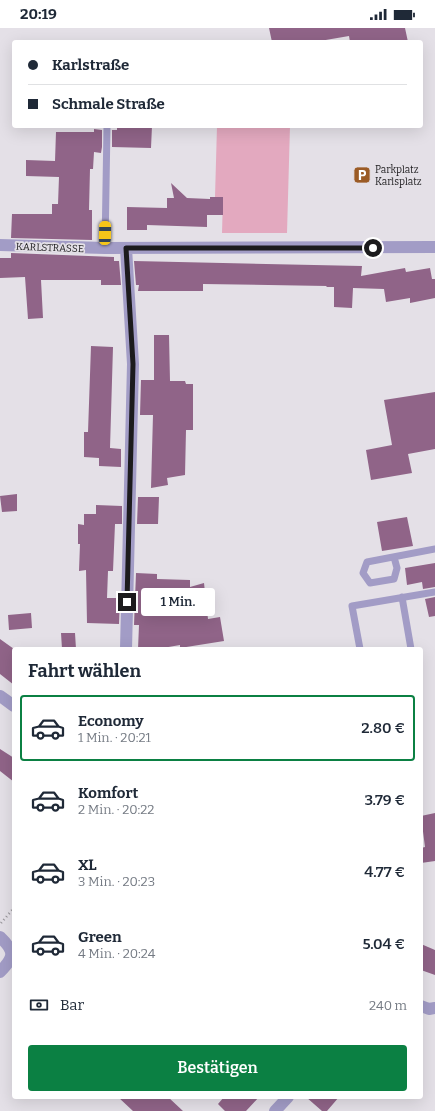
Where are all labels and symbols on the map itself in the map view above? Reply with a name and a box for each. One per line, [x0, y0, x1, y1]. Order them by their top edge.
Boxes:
place label: Parkplatz Karlsplatz [375, 164, 422, 188]
parking icon: Parkplatz Karlsplatz [352, 165, 372, 185]
car [99, 221, 111, 245]
route start [364, 239, 382, 257]
street label: KARLSTRASSE [16, 241, 84, 255]
callout: 1 Min. [141, 588, 215, 616]
route end [118, 593, 136, 611]

